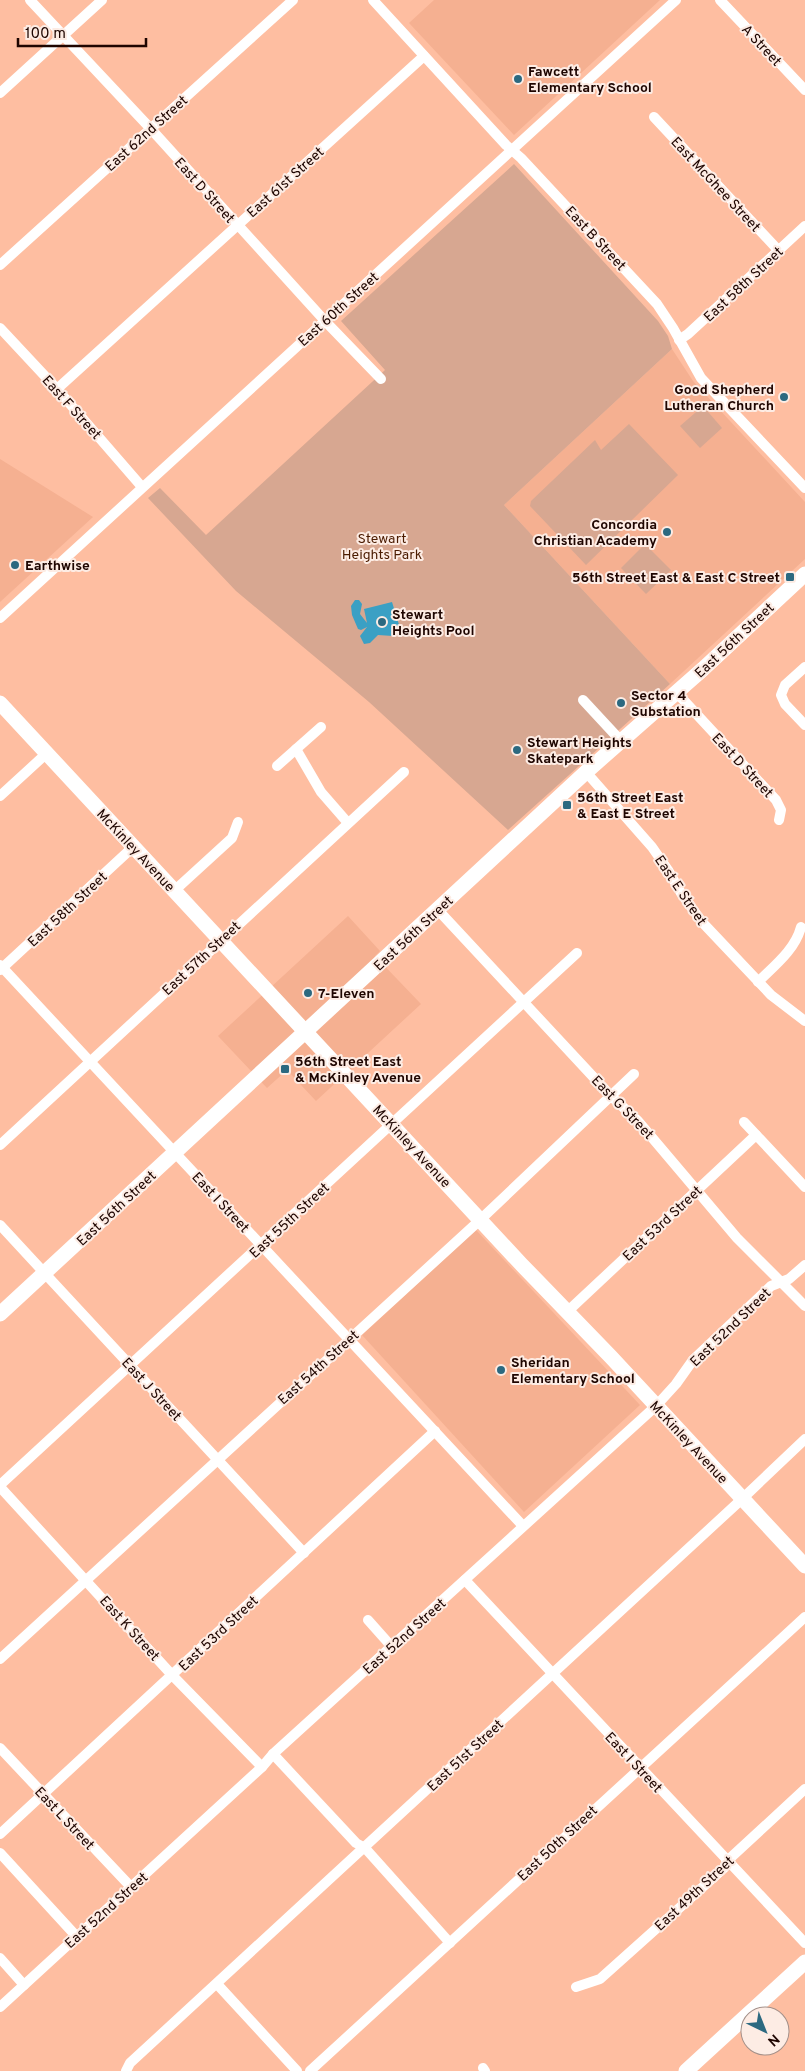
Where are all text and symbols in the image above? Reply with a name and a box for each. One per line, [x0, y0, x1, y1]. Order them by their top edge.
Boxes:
scale bar [18, 15, 145, 47]
street label: A Street [737, 22, 784, 70]
text: 100 m [25, 25, 66, 44]
place label: Fawcett Elementary School [528, 64, 652, 97]
marker: Fawcett Elementary School [512, 73, 524, 85]
street label: East 62nd Street [102, 93, 192, 176]
street label: East McGhee Street [667, 134, 763, 236]
street label: East 61st Street [244, 144, 328, 222]
street label: East D Street [170, 155, 238, 227]
street label: East B Street [561, 203, 629, 275]
street label: East 58th Street [701, 244, 787, 326]
street label: East 60th Street [295, 269, 383, 351]
street label: East F Street [38, 372, 104, 444]
place label: Good Shepherd Lutheran Church [664, 382, 774, 415]
marker: Good Shepherd Lutheran Church [778, 391, 790, 403]
place label: Concordia Christian Academy [534, 517, 657, 550]
marker: Concordia Christian Academy [661, 526, 673, 538]
park label: Stewart Heights Park [342, 531, 422, 564]
place label: Earthwise [25, 558, 90, 575]
marker: Earthwise [9, 559, 21, 571]
place label: 56th Street East & East C Street [572, 570, 780, 587]
marker: 56th Street East & East C Street [784, 571, 796, 583]
street label: East 56th Street [692, 600, 778, 682]
place label: Stewart Heights Pool [392, 607, 475, 640]
marker: Stewart Heights Pool [376, 616, 388, 628]
place label: Sector 4 Substation [631, 688, 701, 721]
marker: Sector 4 Substation [615, 697, 627, 709]
street label: East D Street [708, 730, 776, 802]
place label: Stewart Heights Skatepark [527, 735, 632, 768]
marker: Stewart Heights Skatepark [511, 744, 523, 756]
place label: 56th Street East & East E Street [577, 790, 683, 823]
marker: 56th Street East & East E Street [561, 799, 573, 811]
street label: McKinley Avenue [92, 806, 178, 896]
street label: East E Street [650, 853, 709, 929]
street label: East 58th Street [25, 869, 111, 951]
street label: East 56th Street [371, 893, 457, 975]
street label: East 57th Street [159, 918, 245, 1000]
place label: 7-Eleven [318, 986, 375, 1003]
marker: 7-Eleven [302, 987, 314, 999]
place label: 56th Street East & McKinley Avenue [295, 1054, 421, 1087]
marker: 56th Street East & McKinley Avenue [279, 1063, 291, 1075]
street label: East G Street [587, 1073, 657, 1143]
street label: McKinley Avenue [368, 1102, 454, 1192]
street label: East 56th Street [74, 1168, 160, 1250]
street label: East I Street [188, 1169, 252, 1237]
street label: East 55th Street [247, 1180, 333, 1262]
street label: East 53rd Street [620, 1183, 706, 1265]
street label: East 52nd Street [687, 1285, 775, 1371]
street label: East 54th Street [275, 1327, 363, 1409]
street label: East J Street [117, 1355, 184, 1425]
place label: Sheridan Elementary School [511, 1355, 635, 1388]
marker: Sheridan Elementary School [495, 1364, 507, 1376]
street label: McKinley Avenue [645, 1398, 731, 1488]
street label: East K Street [95, 1593, 163, 1665]
street label: East 53rd Street [176, 1593, 262, 1675]
street label: East 52nd Street [360, 1595, 450, 1679]
street label: East 51st Street [424, 1717, 508, 1796]
street label: East I Street [601, 1729, 665, 1797]
street label: East L Street [30, 1784, 97, 1854]
street label: East 50th Street [515, 1803, 602, 1885]
street label: East 49th Street [652, 1853, 738, 1935]
street label: East 52nd Street [62, 1869, 152, 1953]
north arrow [740, 2006, 790, 2056]
text: N [763, 2030, 782, 2049]

